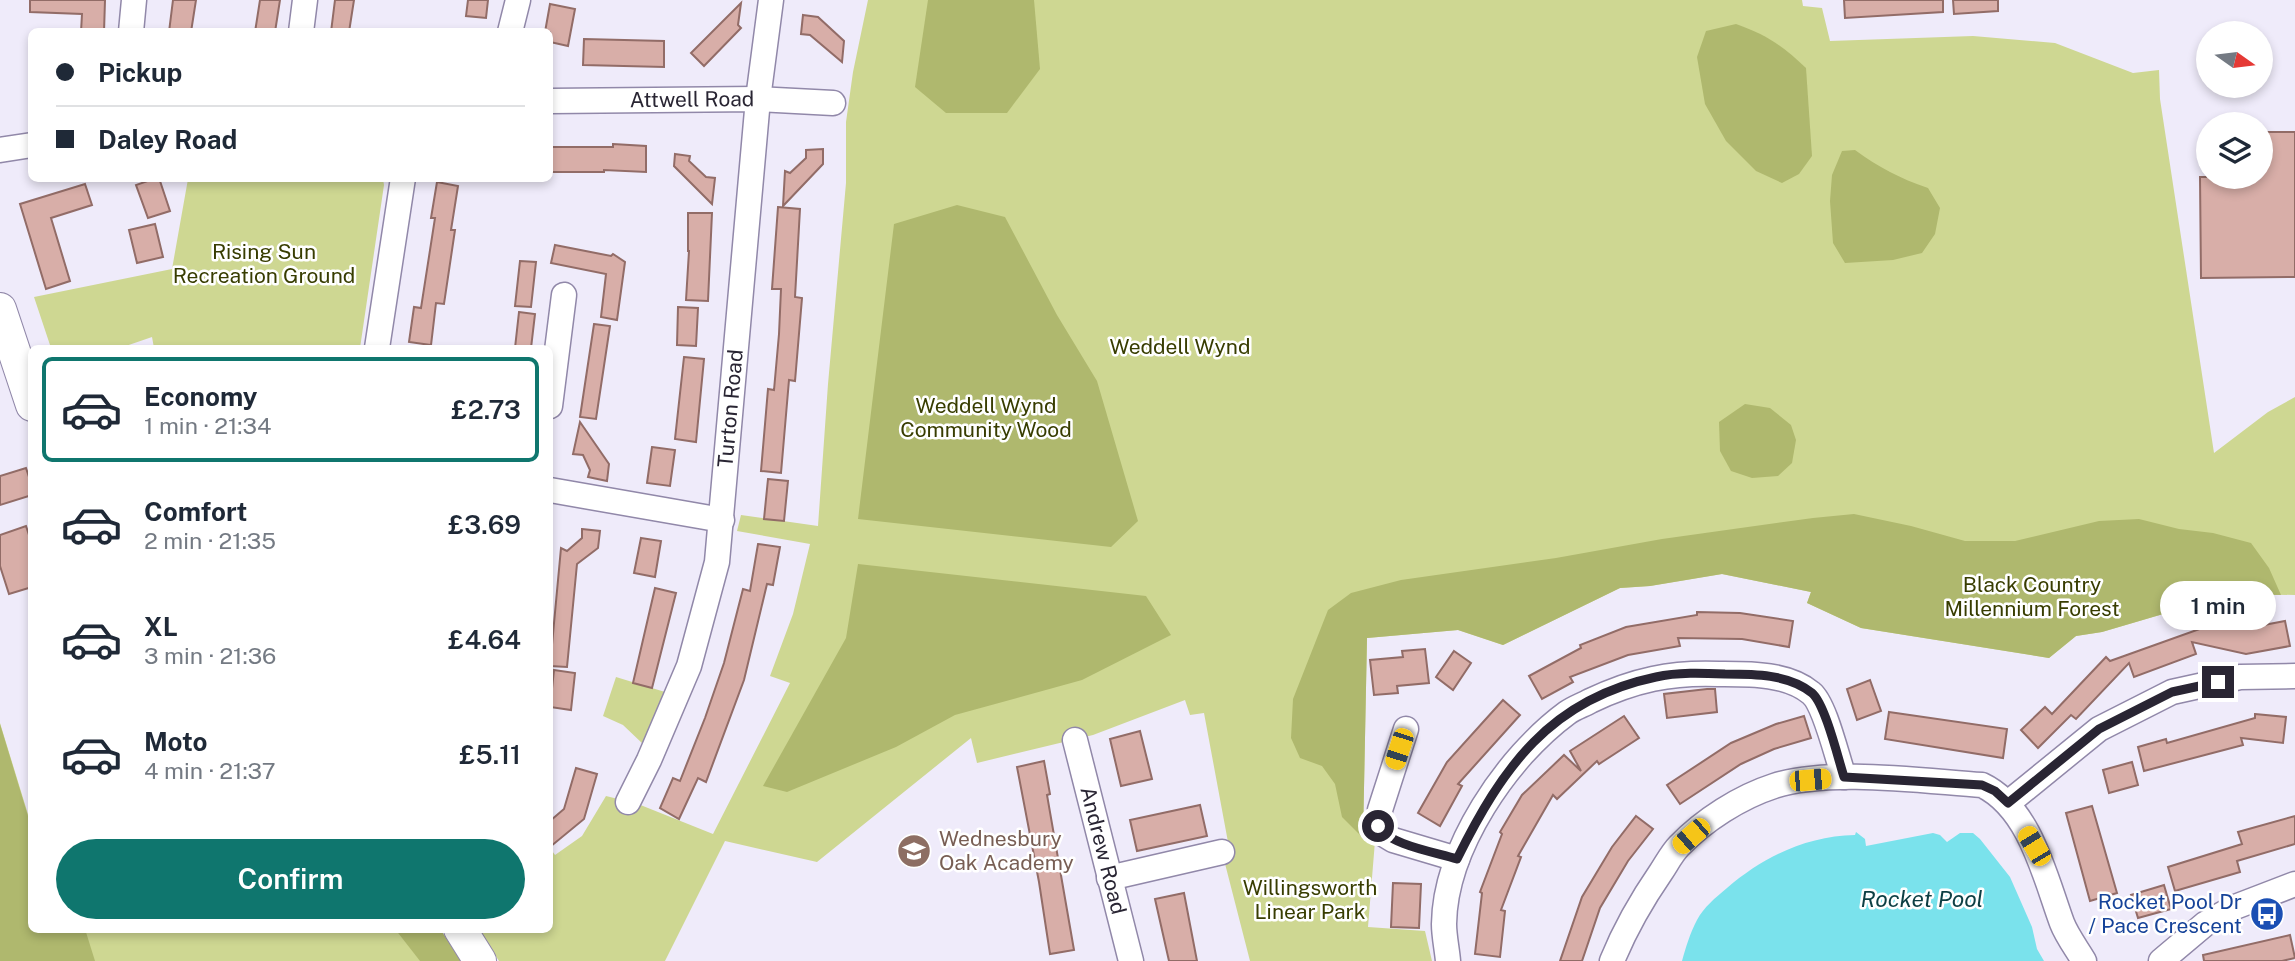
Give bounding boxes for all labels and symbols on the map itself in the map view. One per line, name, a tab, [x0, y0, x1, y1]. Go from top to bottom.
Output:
north arrow	[2196, 21, 2273, 98]
street label: Attwell Road	[630, 86, 754, 112]
park label: Rising Sun Recreation Ground	[173, 239, 355, 288]
park label: Weddell Wynd	[1110, 334, 1250, 359]
street label: Turton Road	[712, 348, 748, 468]
park label: Weddell Wynd Community Wood	[900, 393, 1072, 442]
park label: Black Country Millennium Forest	[1944, 572, 2120, 621]
callout: 1 min	[2160, 580, 2276, 630]
route end	[2202, 666, 2234, 698]
car	[1383, 726, 1416, 772]
car	[1789, 768, 1832, 792]
street label: Andrew Road	[1075, 784, 1132, 917]
route start	[1362, 810, 1394, 842]
car	[1669, 814, 1714, 858]
car	[2015, 823, 2054, 869]
place label: Wednesbury Oak Academy	[939, 826, 1074, 875]
school or university icon: Wednesbury Oak Academy	[895, 832, 933, 870]
park label: Willingsworth Linear Park	[1243, 875, 1377, 924]
water label: Rocket Pool	[1861, 885, 1983, 912]
place label: Rocket Pool Dr / Pace Crescent	[2089, 889, 2242, 938]
bus stop icon: Rocket Pool Dr / Pace Crescent	[2248, 895, 2286, 933]

